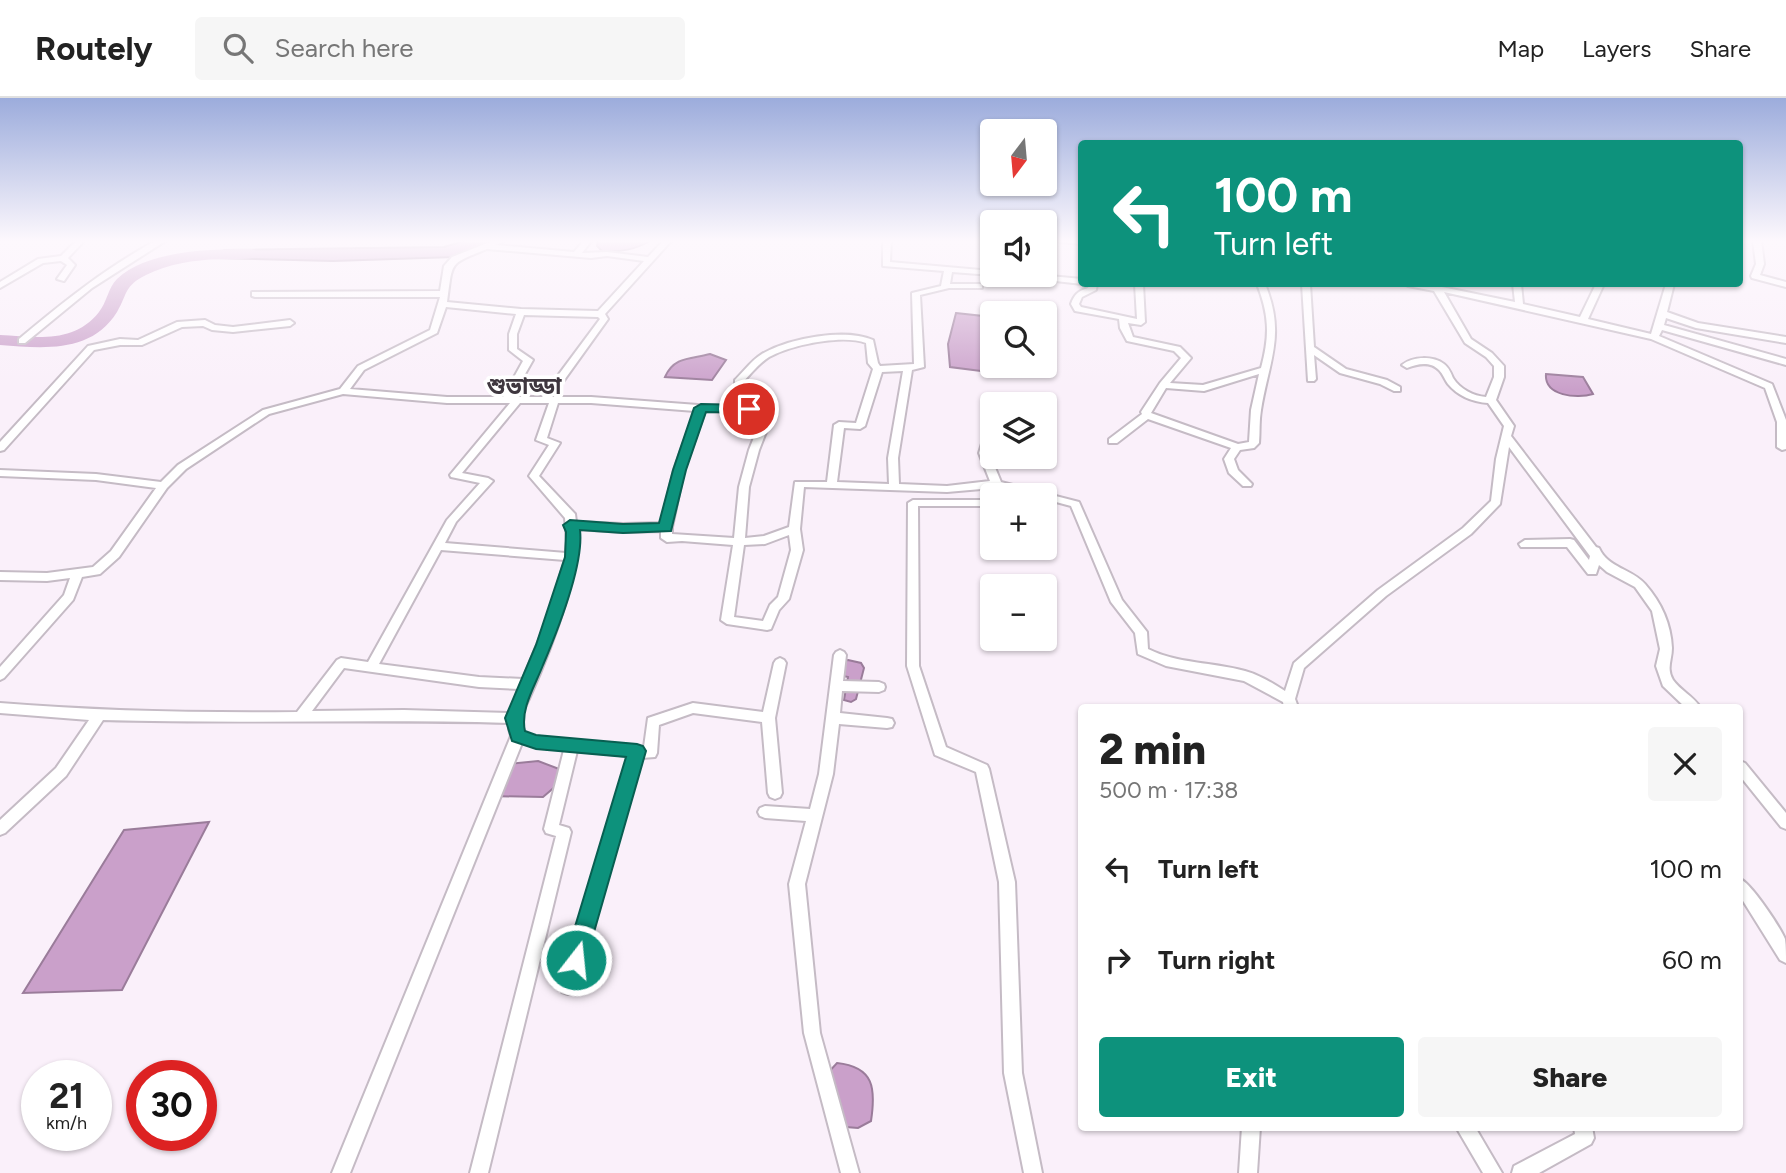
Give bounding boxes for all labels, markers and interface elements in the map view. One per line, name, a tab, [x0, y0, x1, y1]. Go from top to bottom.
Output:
search box	[195, 17, 685, 80]
text: Routely	[35, 29, 153, 68]
icon: search	[219, 29, 257, 67]
text: Search here	[275, 32, 414, 64]
text: Map	[1497, 34, 1544, 63]
text: Layers	[1582, 34, 1651, 63]
text: Share	[1689, 34, 1751, 63]
north arrow	[980, 119, 1057, 196]
map controls	[980, 119, 1057, 651]
text: 100 m	[1214, 165, 1353, 224]
icon: left	[1099, 168, 1190, 259]
button: sound	[980, 210, 1057, 287]
text: Turn left	[1214, 225, 1333, 263]
button: search	[980, 301, 1057, 378]
district label: শুভাড্ডা	[487, 372, 562, 400]
pin	[719, 379, 779, 439]
icon: arrive	[730, 390, 768, 428]
button: layers	[980, 392, 1057, 469]
button: +	[980, 483, 1057, 560]
button: −	[980, 574, 1057, 651]
text: 2 min	[1099, 724, 1206, 775]
button: close	[1648, 727, 1722, 801]
text: 500 m · 17:38	[1099, 776, 1238, 804]
icon: left	[1099, 850, 1137, 888]
text: Turn left	[1158, 853, 1259, 885]
text: 100 m	[1649, 853, 1722, 885]
position arrow	[539, 923, 613, 997]
icon: right	[1099, 941, 1137, 979]
text: Turn right	[1158, 944, 1275, 976]
text: 60 m	[1662, 944, 1722, 976]
button: Exit	[1099, 1037, 1404, 1117]
button: Share	[1418, 1037, 1722, 1117]
speed limit sign: 30	[126, 1060, 217, 1151]
text: 21	[49, 1075, 84, 1117]
text: km/h	[46, 1112, 87, 1134]

